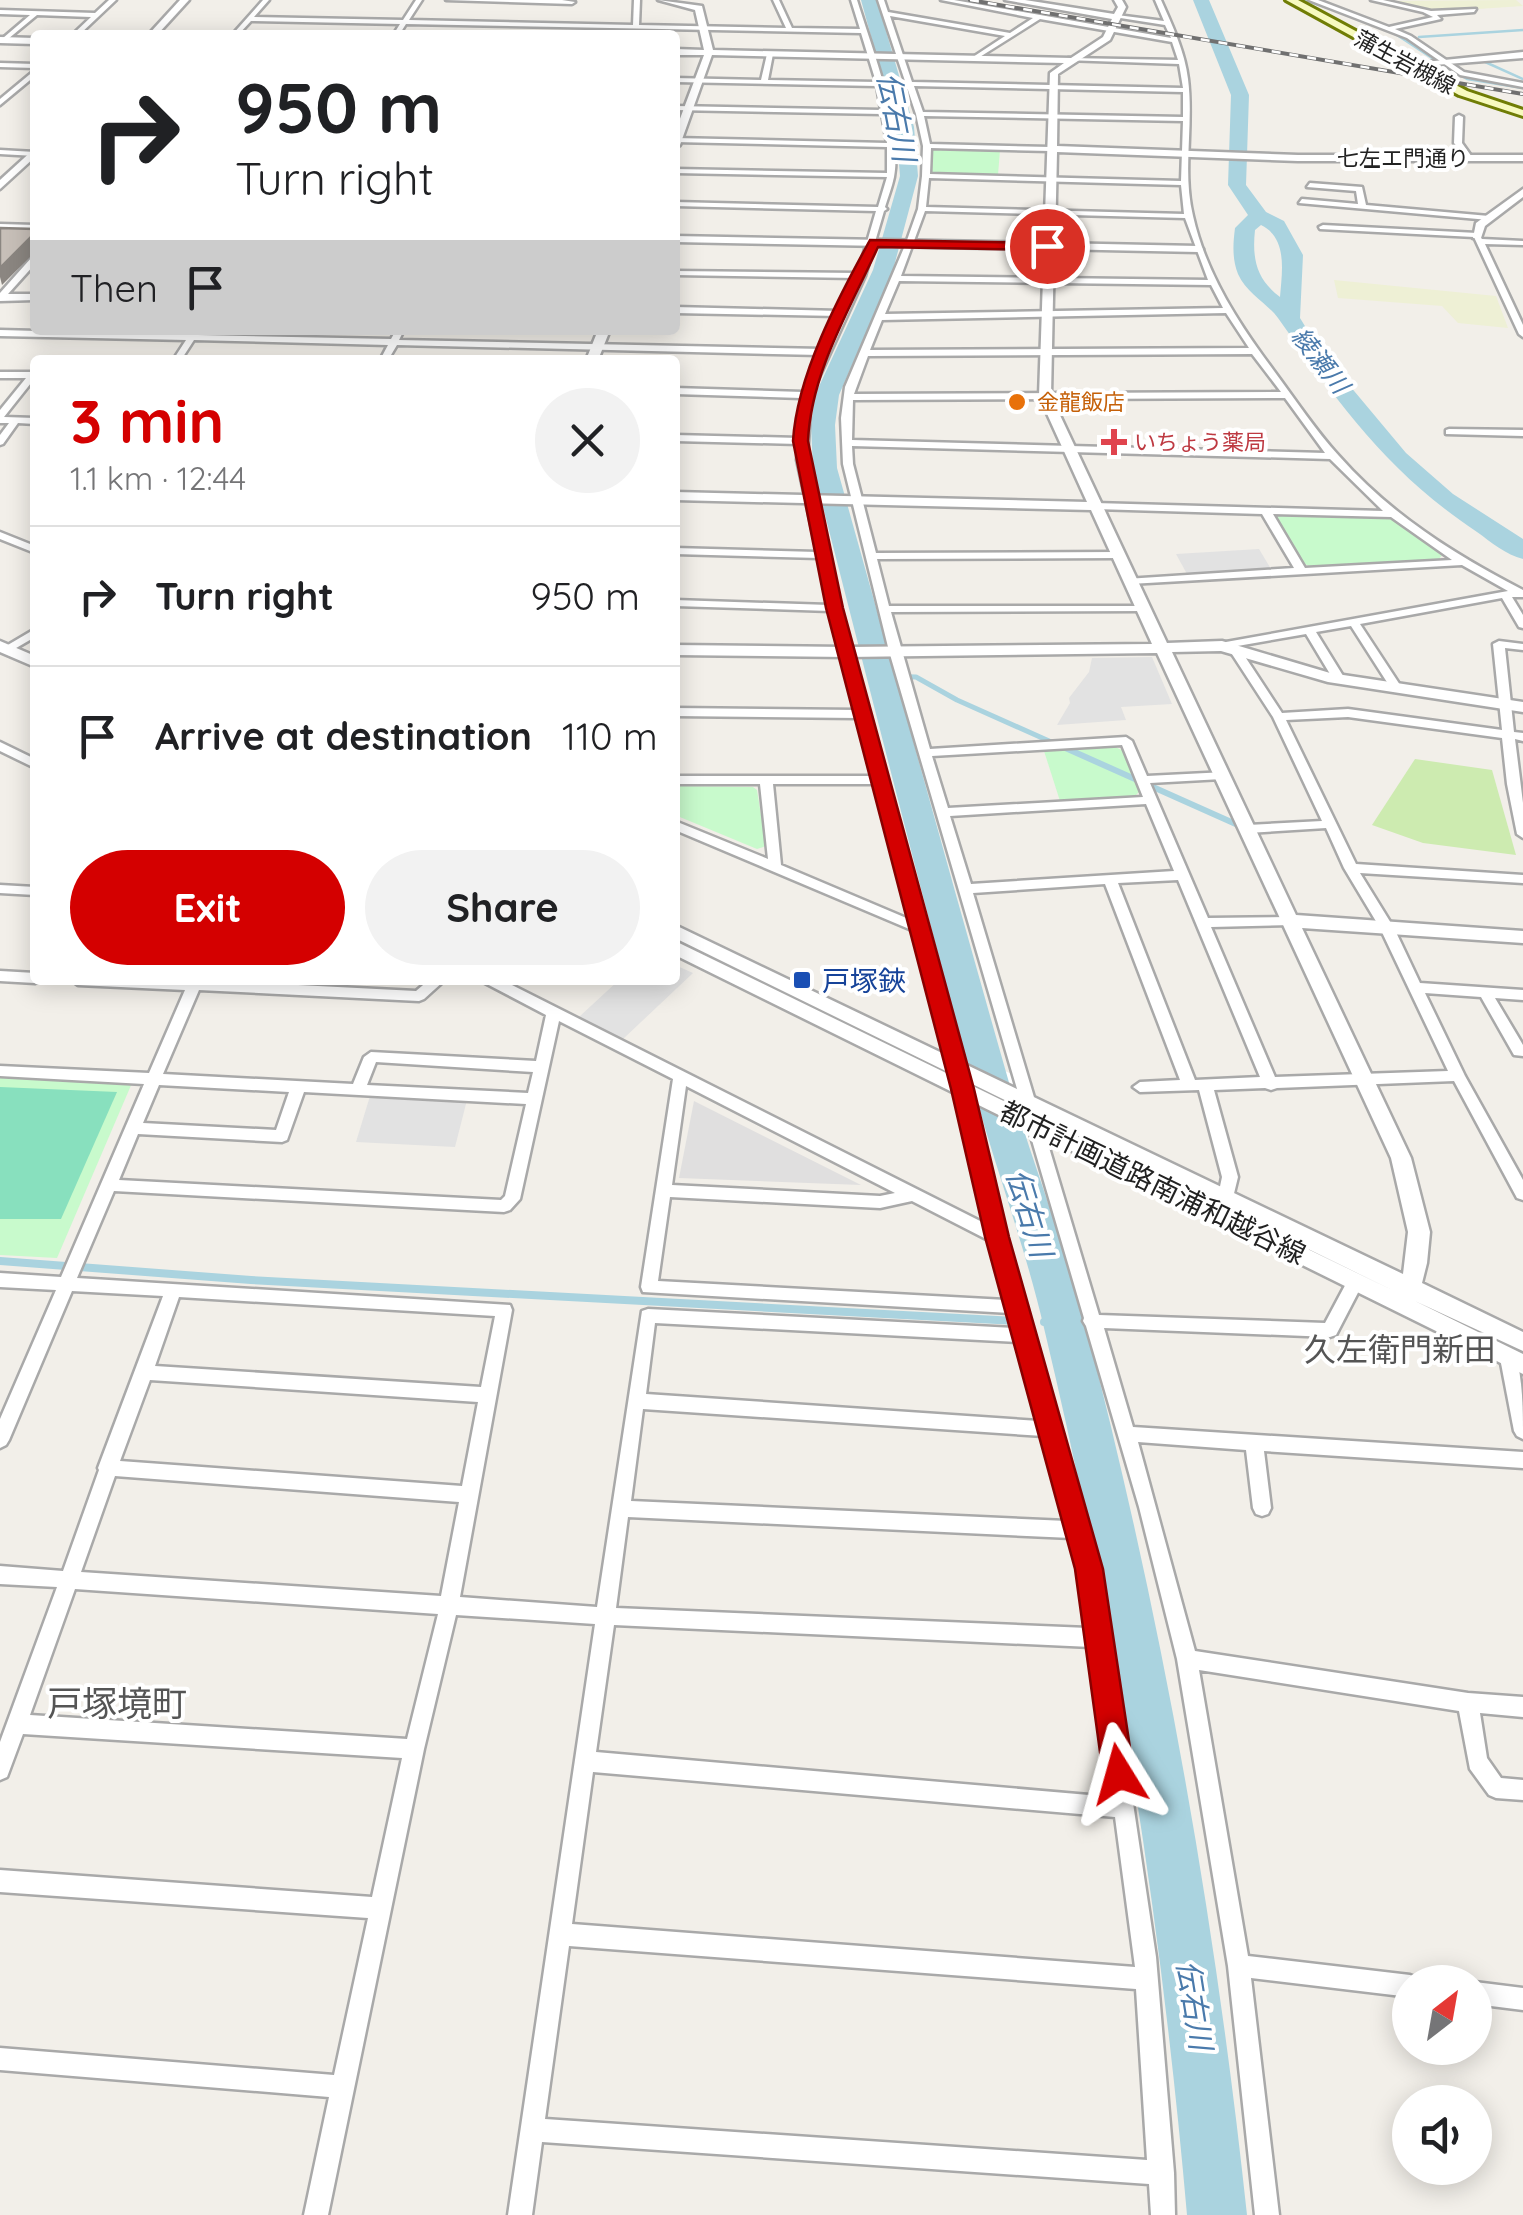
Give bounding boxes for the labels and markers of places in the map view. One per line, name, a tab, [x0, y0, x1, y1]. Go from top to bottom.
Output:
pin	[1005, 204, 1090, 289]
place label: 金龍飯店	[1037, 388, 1125, 416]
marker: 金龍飯店	[1006, 391, 1028, 413]
place label: いちょう薬局	[1134, 428, 1266, 456]
marker: いちょう薬局	[1103, 431, 1125, 453]
place label: 戸塚鋏	[822, 963, 906, 998]
marker: 戸塚鋏	[791, 969, 813, 991]

